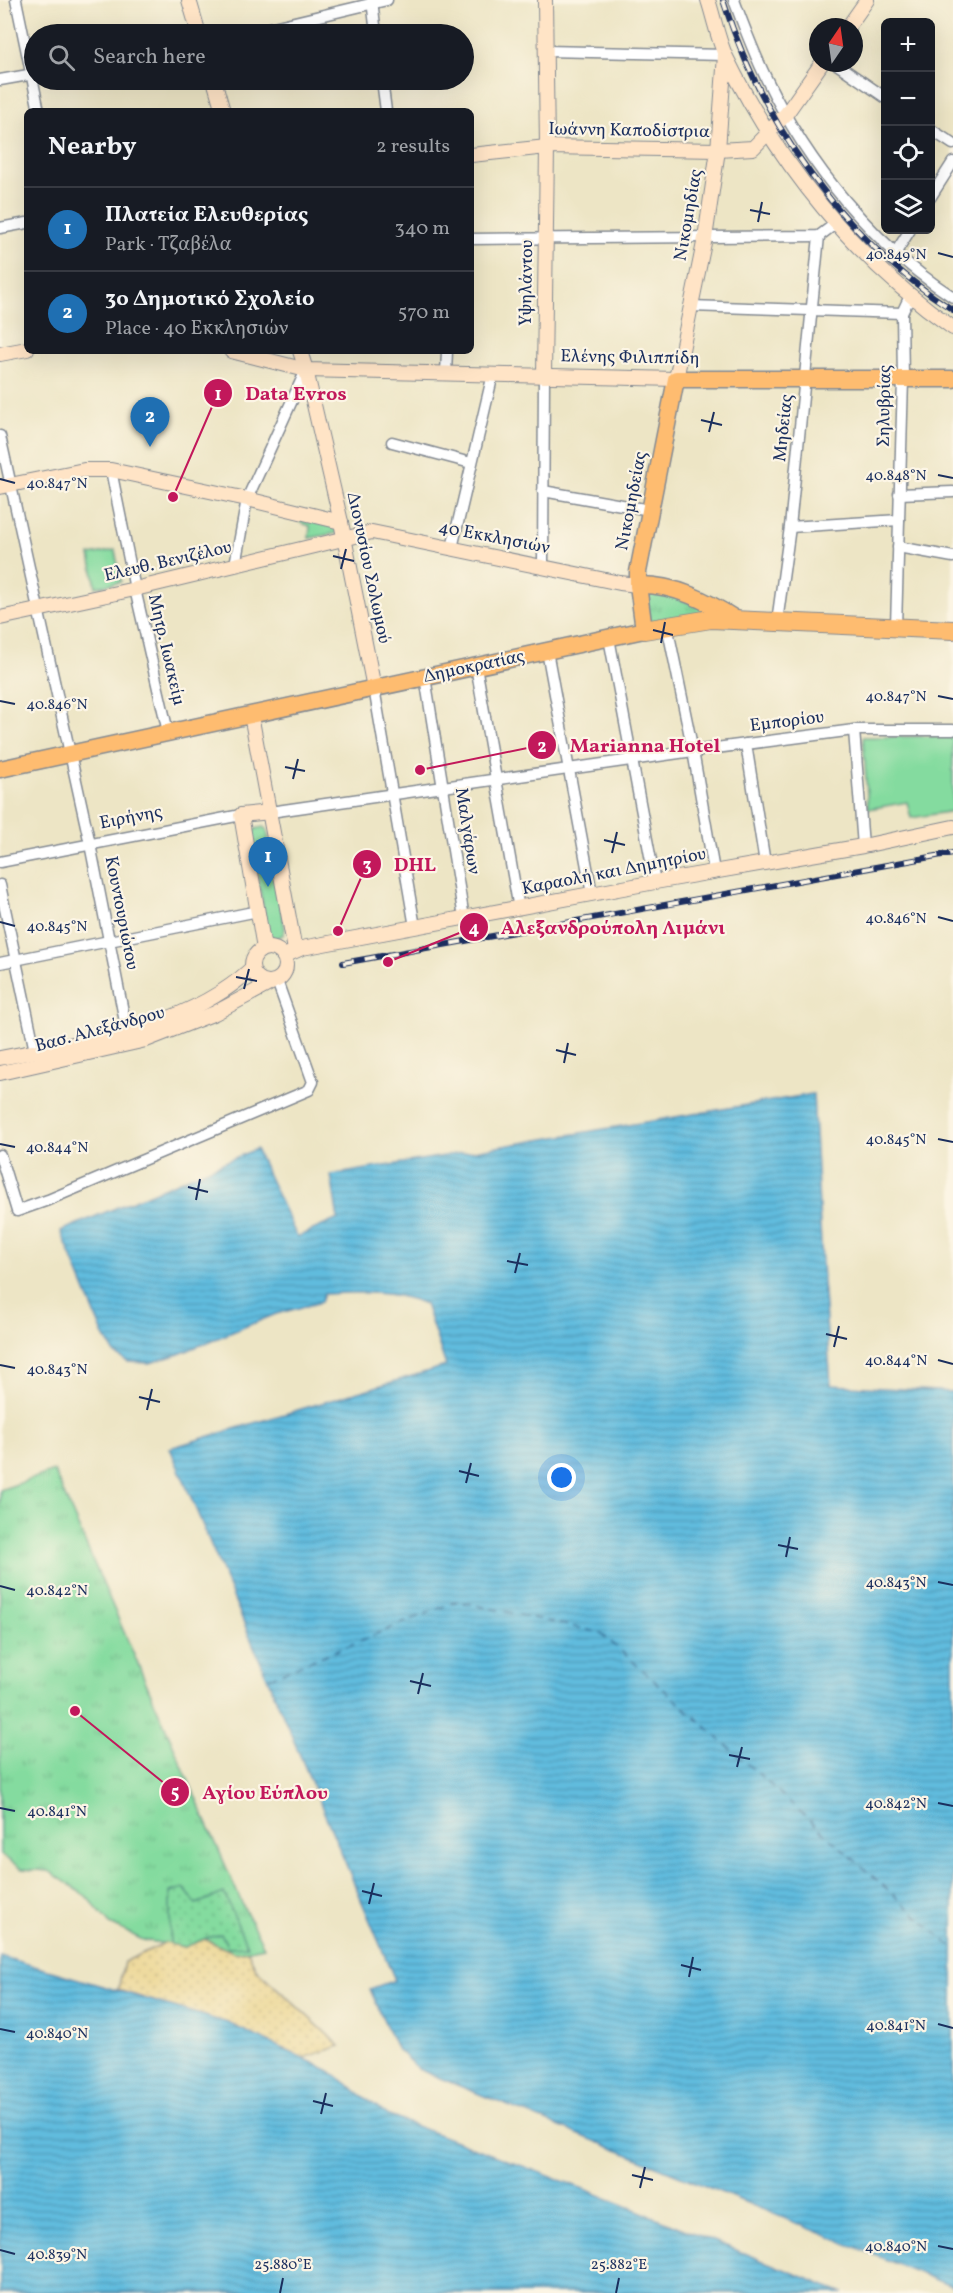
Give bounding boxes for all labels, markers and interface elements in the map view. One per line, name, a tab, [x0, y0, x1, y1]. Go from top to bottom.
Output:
north arrow	[809, 18, 863, 72]
map controls	[881, 18, 935, 234]
button: +	[881, 18, 935, 72]
search box	[24, 24, 474, 90]
icon: search	[45, 41, 78, 74]
text: Search here	[93, 42, 206, 73]
button: −	[881, 72, 935, 126]
street label: Ιωάννη Καποδίστρια	[548, 117, 710, 145]
button: locate	[881, 126, 935, 180]
text: Nearby	[48, 129, 137, 165]
text: 2 results	[376, 133, 450, 161]
street label: Νικομηδίας	[669, 167, 709, 263]
button: layers	[881, 180, 935, 234]
text: Πλατεία Ελευθερίας	[105, 200, 308, 231]
text: 1	[63, 215, 72, 243]
text: 340 m	[394, 215, 450, 243]
text: Park · Τζαβέλα	[105, 231, 232, 259]
street label: Υψηλάντου	[514, 240, 540, 326]
text: 40.849°N	[865, 245, 927, 266]
text: 3ο Δημοτικό Σχολείο	[105, 284, 315, 315]
text: 2	[62, 299, 73, 327]
text: 570 m	[398, 299, 450, 327]
text: Place · 40 Εκκλησιών	[105, 315, 288, 343]
street label: Ελένης Φιλιππίδη	[560, 344, 700, 372]
street label: Σηλυβρίας	[872, 365, 898, 447]
callout: Data Evros	[203, 374, 359, 412]
text: Data Evros	[245, 381, 347, 409]
text: 1	[214, 383, 222, 408]
street label: Μηδείας	[768, 393, 800, 463]
pin: 2	[130, 398, 170, 447]
street label: Νικομηδείας	[610, 449, 654, 553]
text: 40.848°N	[865, 466, 927, 487]
text: 40.847°N	[26, 474, 88, 495]
street label: Διονυσίου Σολωμού	[340, 490, 396, 646]
street label: 40 Εκκλησιών	[436, 515, 552, 561]
street label: Ελευθ. Βενιζέλου	[102, 535, 234, 589]
street label: Μητρ. Ιωακείμ	[141, 592, 191, 708]
street label: Δημοκρατίας	[421, 644, 527, 690]
text: 40.847°N	[865, 687, 927, 708]
text: 40.846°N	[26, 695, 88, 716]
street label: Εμπορίου	[748, 705, 826, 739]
callout: Marianna Hotel	[527, 726, 732, 764]
text: Marianna Hotel	[570, 733, 720, 761]
text: 2	[537, 735, 547, 760]
street label: Μαλγάρων	[448, 786, 486, 876]
street label: Ειρήνης	[97, 800, 165, 836]
pin: 1	[248, 838, 288, 887]
street label: Καραολή και Δημητρίου	[520, 842, 708, 902]
callout: DHL	[352, 845, 448, 883]
text: DHL	[394, 852, 436, 880]
street label: Κουντουριώτου	[98, 854, 144, 972]
text: 3	[362, 854, 372, 879]
callout: Αλεξανδρούπολη Λιμάνι	[459, 908, 737, 946]
text: 40.846°N	[865, 909, 927, 930]
text: Αλεξανδρούπολη Λιμάνι	[501, 915, 725, 943]
text: 40.845°N	[27, 917, 87, 938]
text: 4	[469, 917, 480, 942]
street label: Βασ. Αλεξάνδρου	[32, 1001, 168, 1059]
text: 40.845°N	[866, 1130, 926, 1151]
text: 40.844°N	[26, 1138, 88, 1159]
text: 40.844°N	[865, 1351, 927, 1372]
text: 40.843°N	[26, 1360, 88, 1381]
your location	[547, 1463, 576, 1492]
text: 40.843°N	[865, 1573, 927, 1594]
text: 40.842°N	[26, 1581, 88, 1602]
callout: Αγίου Εύπλου	[160, 1773, 340, 1811]
text: Αγίου Εύπλου	[202, 1780, 328, 1808]
text: 5	[171, 1781, 179, 1806]
text: 40.842°N	[865, 1794, 927, 1815]
text: 40.841°N	[27, 1802, 87, 1823]
text: 40.841°N	[866, 2016, 926, 2037]
text: 40.840°N	[26, 2024, 88, 2045]
text: 40.840°N	[865, 2237, 927, 2258]
text: 40.839°N	[27, 2245, 87, 2266]
text: 25.880°E	[254, 2255, 312, 2276]
text: 25.882°E	[591, 2255, 647, 2276]

